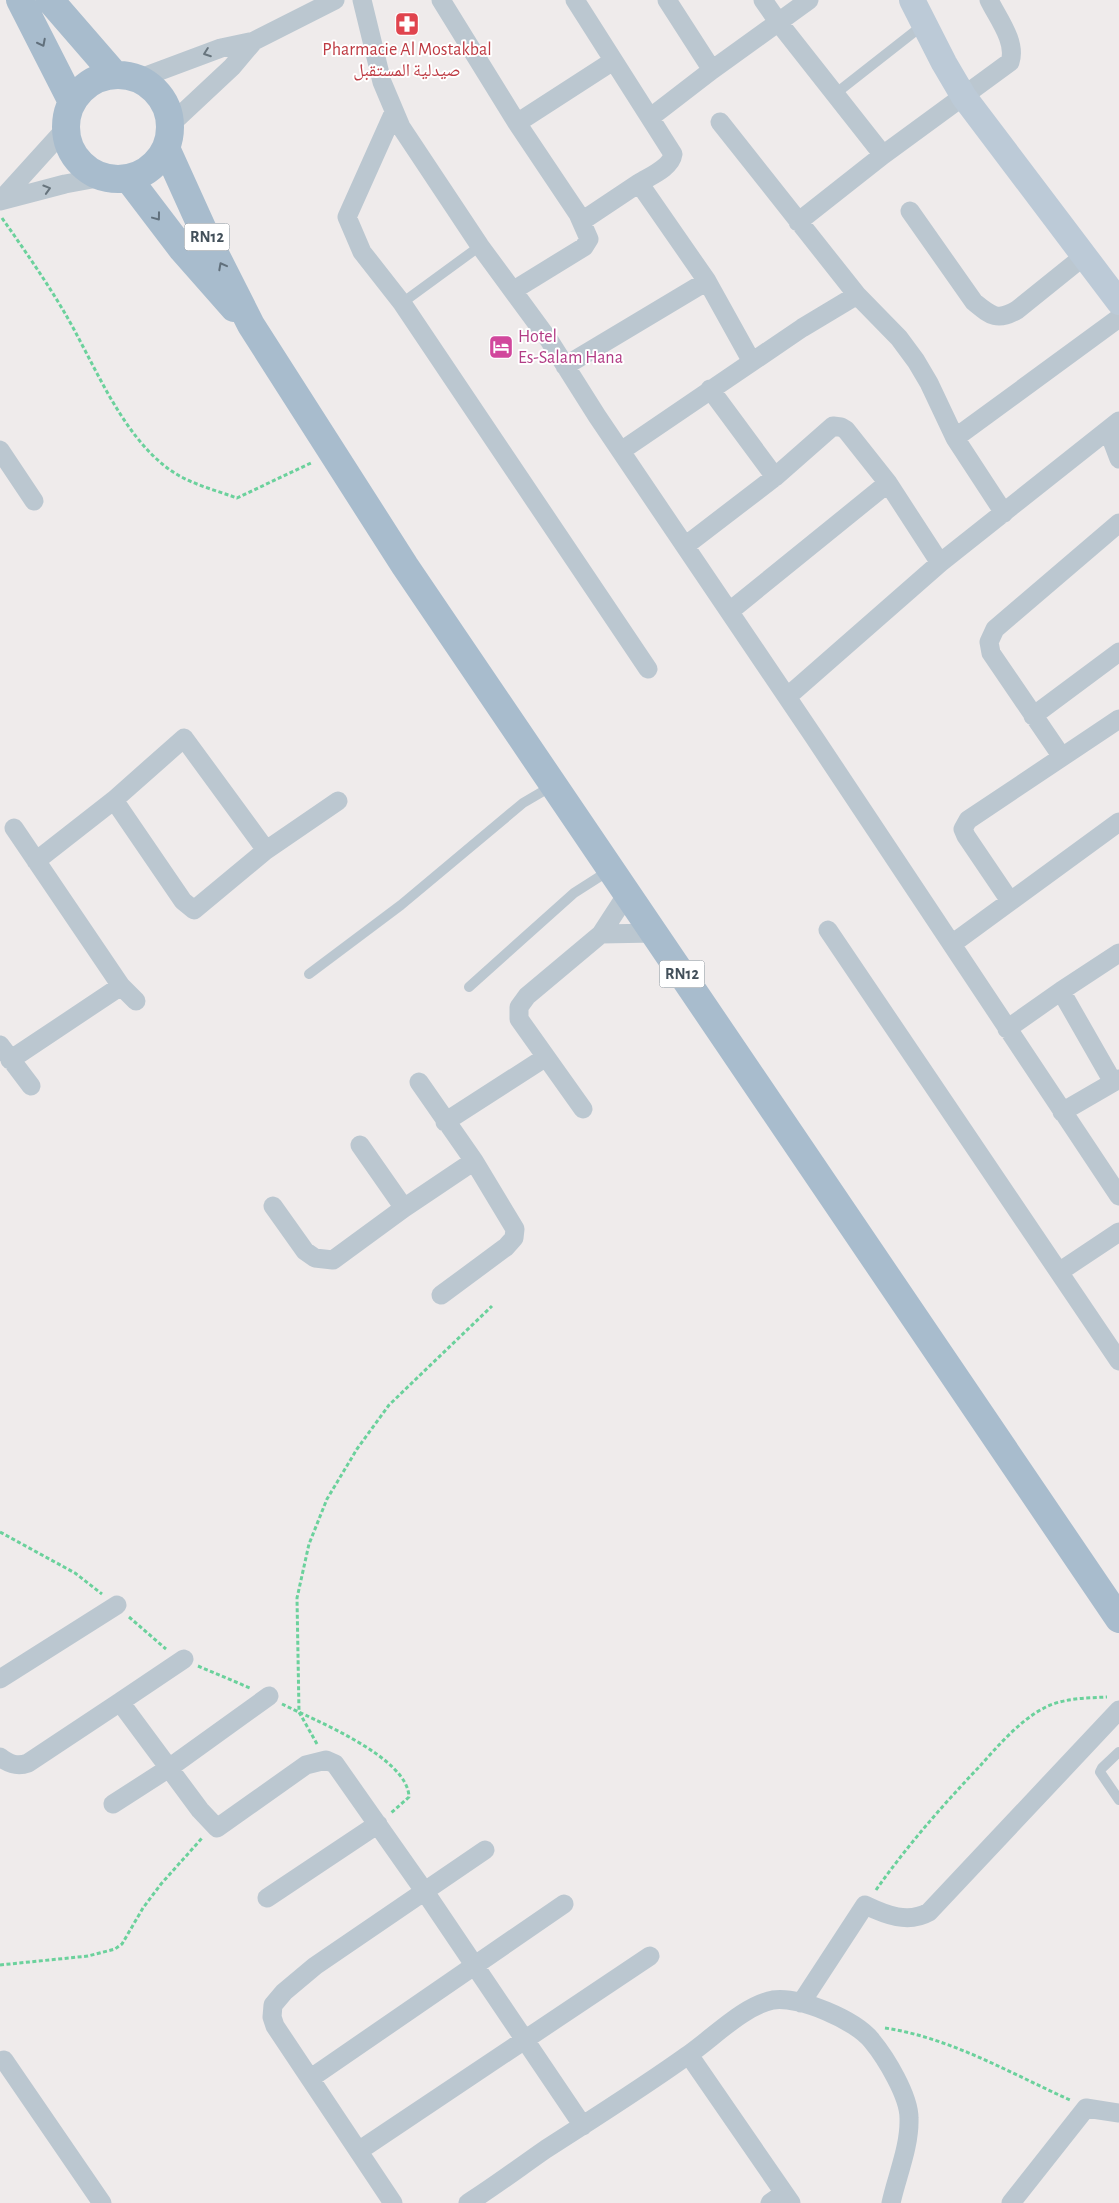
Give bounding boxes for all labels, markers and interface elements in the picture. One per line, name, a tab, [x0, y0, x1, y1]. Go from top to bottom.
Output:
pharmacy icon: Pharmacie Al Mostakbal صيدلية المستقبل	[394, 11, 420, 37]
one-way arrow	[36, 38, 46, 47]
place label: Pharmacie Al Mostakbal صيدلية المستقبل	[322, 41, 492, 81]
one-way arrow	[204, 47, 212, 57]
one-way arrow	[43, 185, 51, 195]
one-way arrow	[152, 211, 160, 220]
road number: RN12	[184, 223, 230, 250]
one-way arrow	[218, 262, 228, 271]
place label: Hotel Es-Salam Hana	[518, 328, 623, 367]
hotel icon: Hotel Es-Salam Hana	[488, 334, 514, 360]
road number: RN12	[660, 961, 704, 988]

